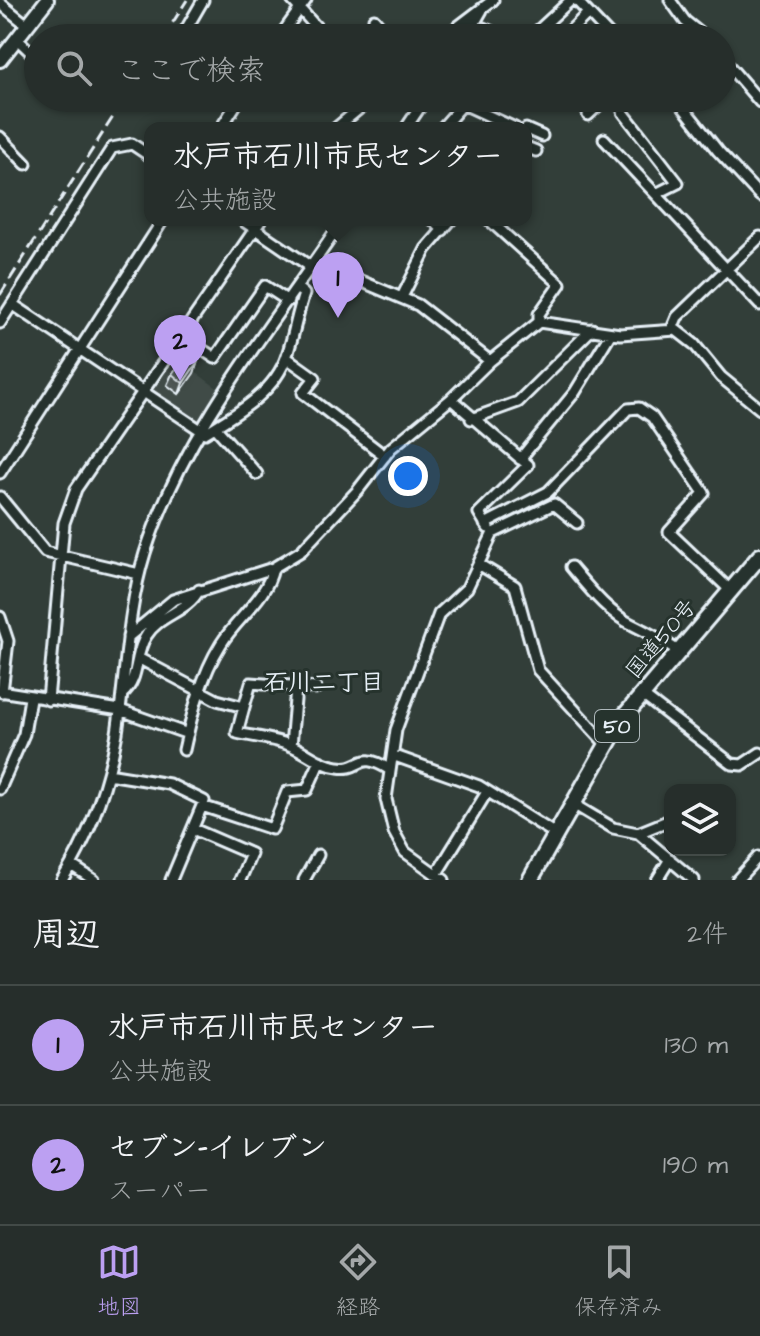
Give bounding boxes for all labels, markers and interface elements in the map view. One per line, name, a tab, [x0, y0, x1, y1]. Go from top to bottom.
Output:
search box	[24, 24, 736, 112]
icon: search	[52, 46, 96, 90]
text: ここで検索	[116, 50, 266, 92]
popup	[144, 122, 532, 226]
text: 水戸市石川市民センター	[173, 136, 503, 178]
text: 公共施設	[173, 182, 277, 218]
pin: 1	[312, 252, 364, 318]
pin: 2	[154, 315, 206, 381]
your location	[388, 456, 428, 496]
street label: 国道50号	[619, 592, 704, 685]
district label: 石川二丁目	[264, 666, 384, 700]
road number: 50	[595, 710, 639, 742]
map controls	[664, 784, 736, 856]
button: layers	[664, 784, 736, 856]
text: 周辺	[32, 911, 100, 959]
text: 2件	[687, 916, 728, 952]
text: 水戸市石川市民センター	[108, 1007, 438, 1049]
text: 1	[56, 1027, 60, 1063]
text: 130 m	[664, 1027, 728, 1063]
text: 公共施設	[108, 1053, 212, 1089]
text: セブン-イレブン	[108, 1127, 327, 1169]
text: 2	[51, 1147, 65, 1183]
text: 190 m	[663, 1147, 728, 1183]
text: スーパー	[108, 1173, 211, 1209]
tab: 地図	[97, 1240, 141, 1323]
tab: 経路	[336, 1240, 380, 1323]
tab: 保存済み	[575, 1240, 663, 1323]

